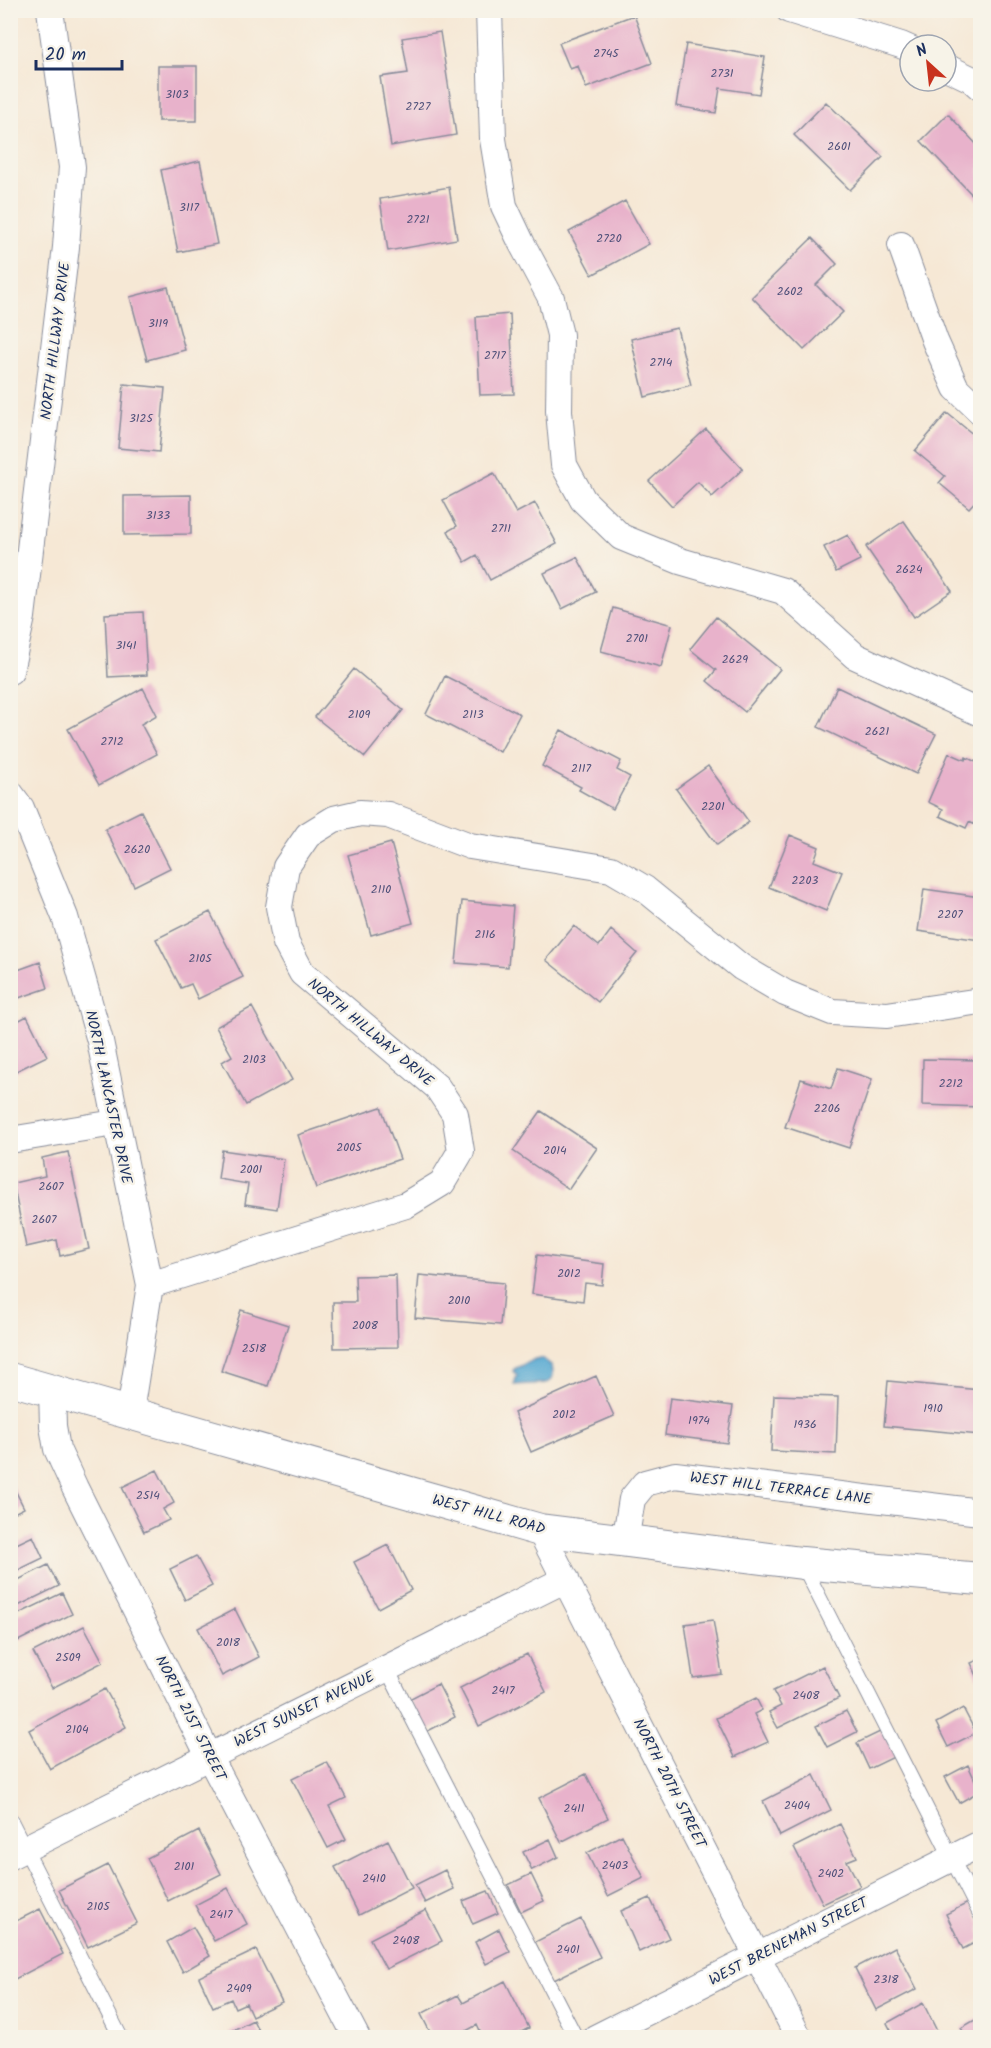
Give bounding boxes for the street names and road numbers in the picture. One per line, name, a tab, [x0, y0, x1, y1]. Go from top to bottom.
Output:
street label: NORTH HILLWAY DRIVE	[34, 260, 78, 421]
street label: NORTH HILLWAY DRIVE	[302, 973, 440, 1094]
street label: NORTH LANCASTER DRIVE	[78, 1008, 138, 1188]
street label: WEST HILL TERRACE LANE	[689, 1466, 874, 1512]
street label: WEST HILL ROAD	[429, 1488, 548, 1542]
street label: NORTH 21ST STREET	[148, 1652, 233, 1787]
street label: WEST SUNSET AVENUE	[230, 1665, 380, 1754]
street label: NORTH 20TH STREET	[626, 1714, 713, 1854]
street label: WEST BRENEMAN STREET	[705, 1890, 874, 1993]

